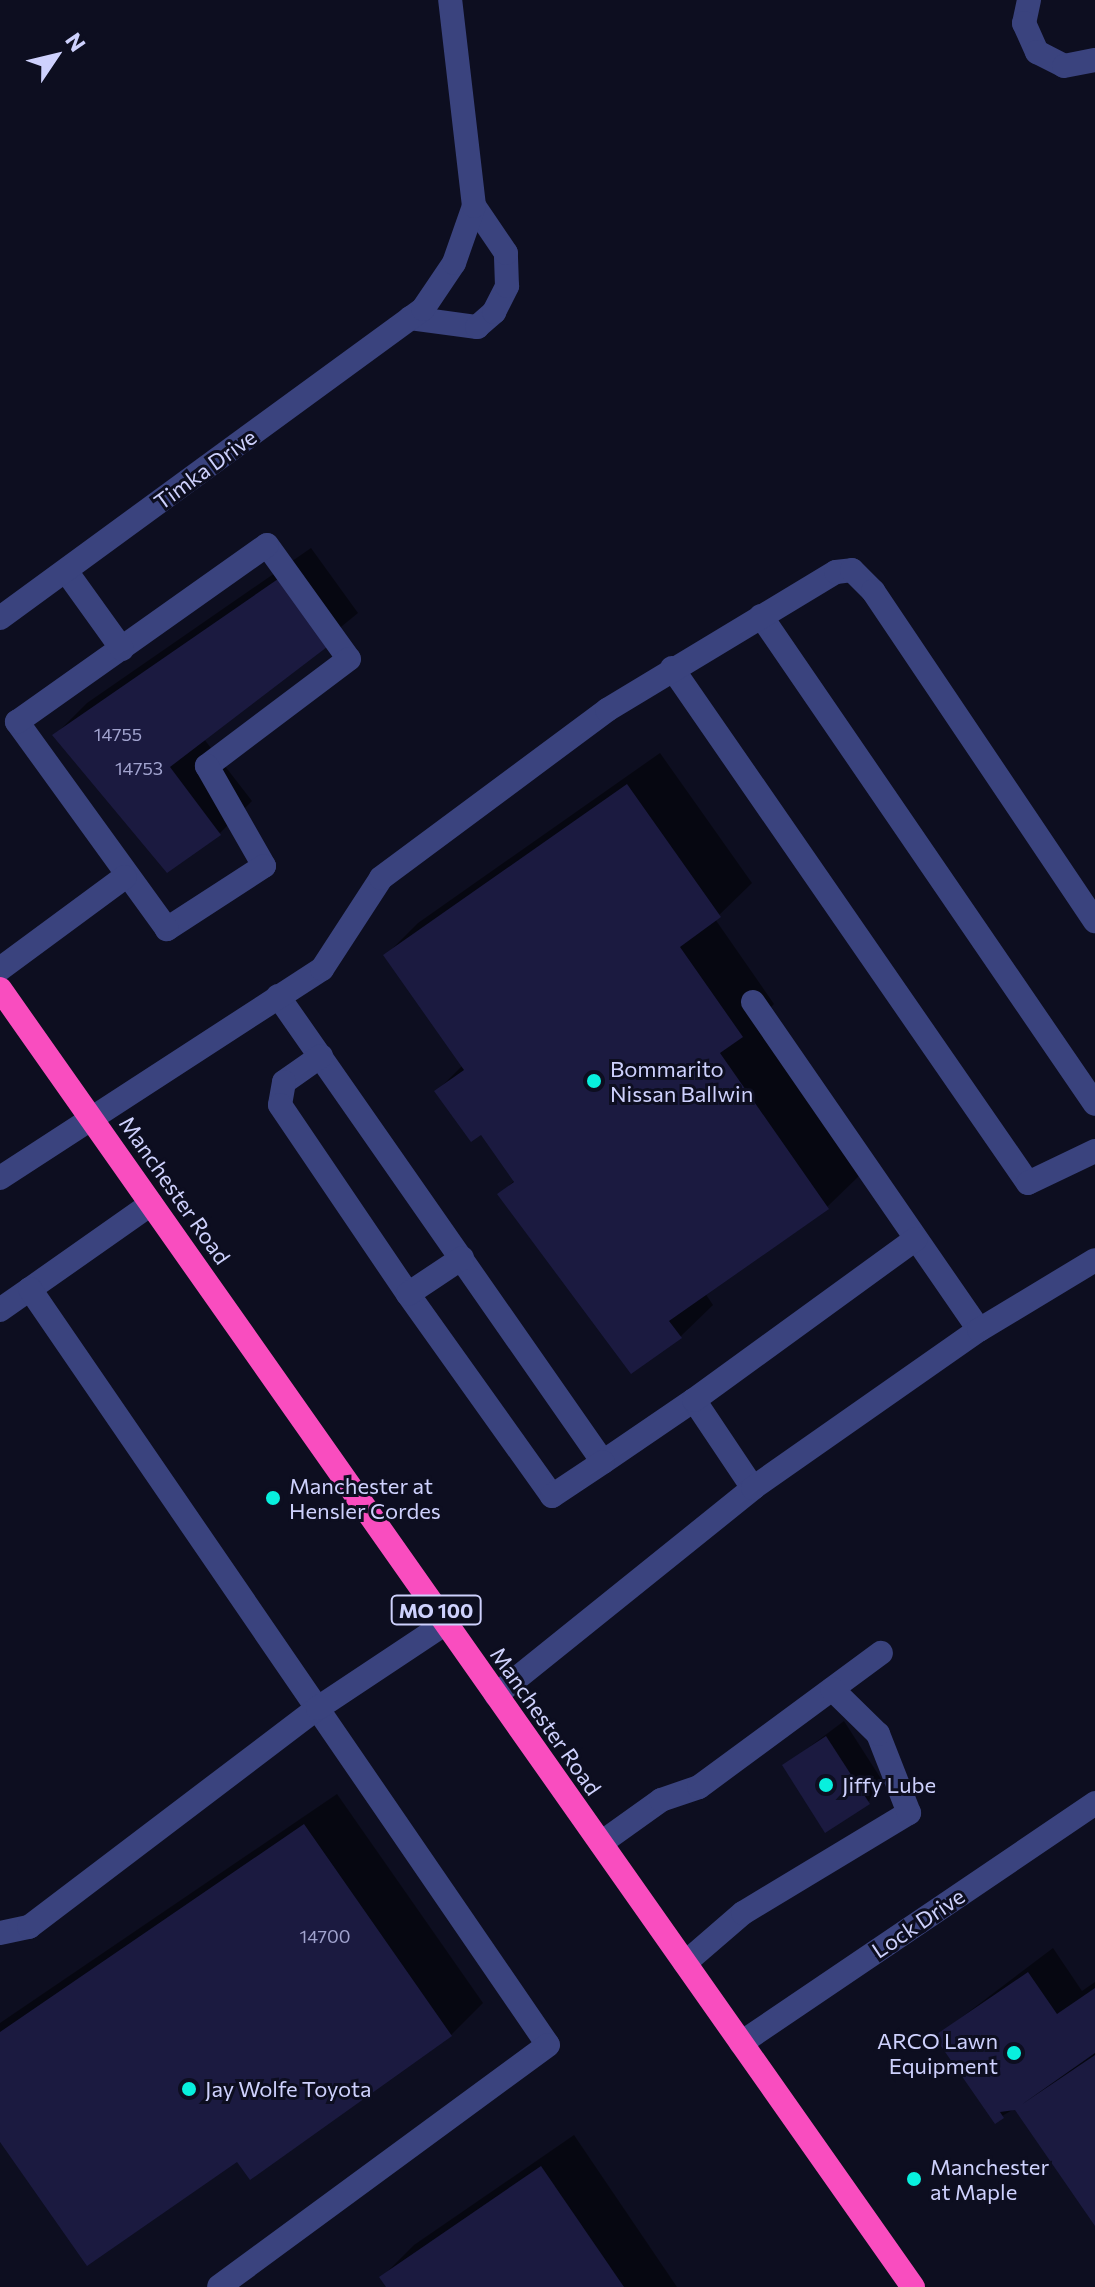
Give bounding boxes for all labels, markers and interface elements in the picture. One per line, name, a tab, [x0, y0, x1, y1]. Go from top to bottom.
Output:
north arrow	[16, 16, 96, 96]
text: N	[60, 27, 92, 56]
street label: Timka Drive	[149, 423, 261, 515]
house number: 14755	[94, 723, 142, 745]
house number: 14753	[115, 757, 163, 779]
place label: Bommarito Nissan Ballwin	[610, 1055, 753, 1106]
marker: Bommarito Nissan Ballwin	[585, 1072, 603, 1090]
street label: Manchester Road	[114, 1111, 236, 1269]
place label: Manchester at Hensler Cordes	[289, 1472, 441, 1524]
marker: Manchester at Hensler Cordes	[264, 1489, 282, 1507]
road number: MO 100	[390, 1594, 482, 1626]
street label: Manchester Road	[485, 1642, 607, 1800]
place label: Jiffy Lube	[842, 1772, 936, 1798]
marker: Jiffy Lube	[817, 1776, 835, 1794]
street label: Lock Drive	[867, 1882, 969, 1964]
house number: 14700	[299, 1925, 351, 1947]
place label: ARCO Lawn Equipment	[877, 2027, 998, 2078]
marker: ARCO Lawn Equipment	[1005, 2044, 1023, 2062]
place label: Jay Wolfe Toyota	[205, 2076, 372, 2102]
marker: Jay Wolfe Toyota	[180, 2080, 198, 2098]
place label: Manchester at Maple	[930, 2153, 1049, 2204]
marker: Manchester at Maple	[905, 2170, 923, 2188]

